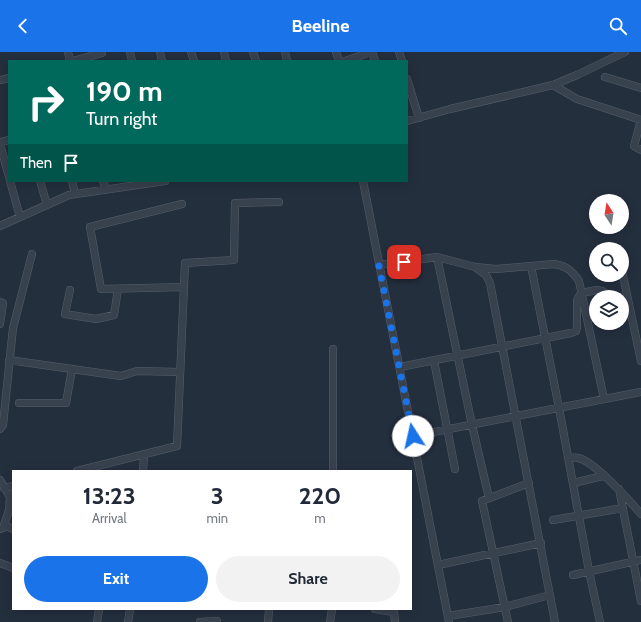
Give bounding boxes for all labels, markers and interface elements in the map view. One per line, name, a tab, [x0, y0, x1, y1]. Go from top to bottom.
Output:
icon: back	[12, 15, 34, 37]
text: Beeline	[291, 15, 350, 37]
icon: search	[607, 15, 629, 37]
text: 190 m	[86, 74, 162, 108]
icon: right	[20, 76, 72, 128]
text: Turn right	[86, 108, 157, 130]
icon: arrive	[60, 152, 82, 174]
text: Then	[20, 154, 52, 172]
north arrow	[589, 194, 629, 234]
map controls	[589, 194, 629, 330]
button: search	[589, 242, 629, 282]
pin	[387, 245, 421, 279]
icon: arrive	[393, 251, 415, 273]
button: layers	[589, 290, 629, 330]
position arrow	[392, 415, 434, 457]
text: 13:23	[83, 481, 136, 510]
text: 3	[211, 481, 224, 510]
text: 220	[299, 481, 341, 510]
text: Arrival	[92, 510, 127, 526]
text: min	[206, 510, 228, 526]
text: m	[314, 510, 326, 526]
button: Exit	[24, 556, 208, 602]
button: Share	[216, 556, 400, 602]

